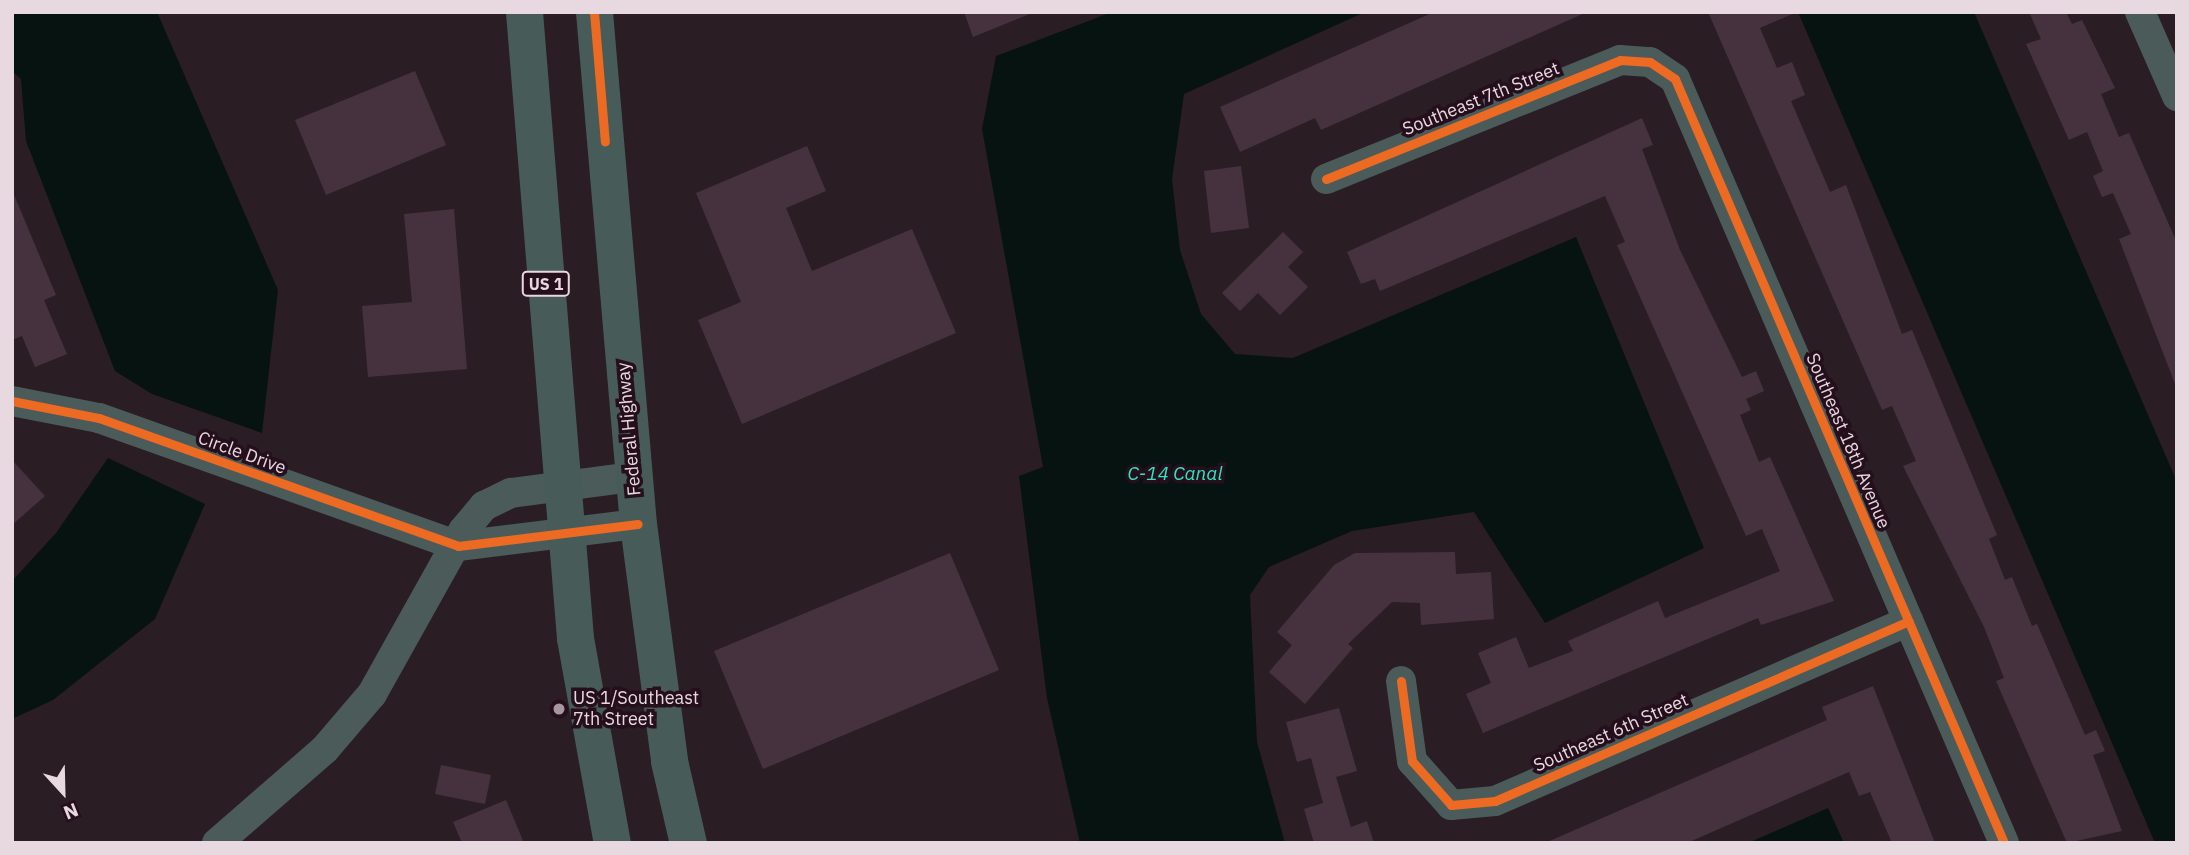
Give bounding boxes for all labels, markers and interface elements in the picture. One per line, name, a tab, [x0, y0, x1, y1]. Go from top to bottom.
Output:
street label: Southeast 7th Street	[1400, 58, 1562, 140]
road number: US 1	[522, 272, 570, 296]
street label: Southeast 18th Avenue	[1801, 350, 1895, 532]
street label: Federal Highway	[612, 361, 646, 497]
street label: Circle Drive	[195, 427, 289, 479]
water label: C-14 Canal	[1128, 463, 1222, 485]
place label: US 1/Southeast 7th Street	[573, 688, 699, 730]
street label: Southeast 6th Street	[1530, 689, 1692, 777]
marker: US 1/Southeast 7th Street	[551, 701, 567, 717]
north arrow	[28, 757, 98, 827]
text: N	[60, 798, 82, 825]

